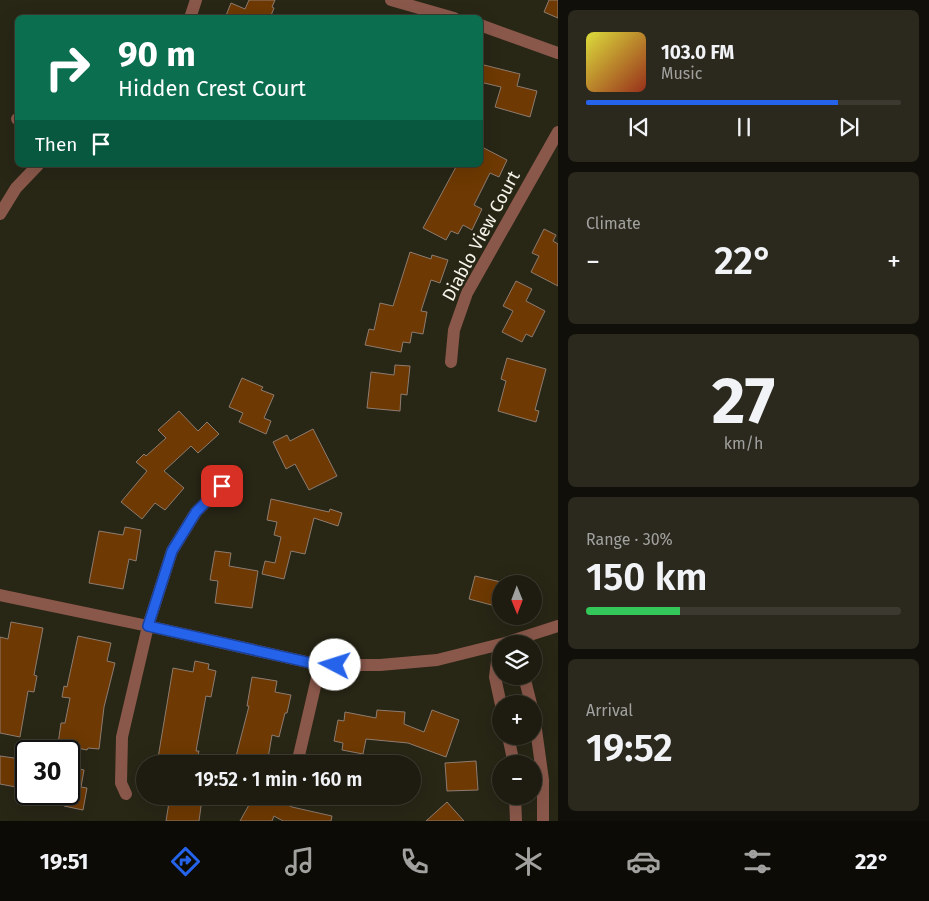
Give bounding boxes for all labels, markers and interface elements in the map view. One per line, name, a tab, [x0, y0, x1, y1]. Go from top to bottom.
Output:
text: 90 m	[118, 33, 196, 75]
icon: right	[35, 35, 100, 100]
text: 103.0 FM	[661, 41, 734, 64]
text: Music	[661, 64, 702, 83]
text: Hidden Crest Court	[118, 75, 306, 102]
icon: previous	[625, 113, 653, 141]
icon: pause	[730, 113, 758, 141]
icon: next	[835, 113, 863, 141]
icon: arrive	[87, 130, 115, 158]
text: Then	[35, 133, 77, 156]
street label: Diablo View Court	[437, 167, 525, 305]
text: Climate	[586, 214, 641, 233]
text: 22°	[714, 238, 773, 284]
text: −	[586, 245, 600, 278]
text: +	[887, 245, 901, 278]
text: 27	[712, 362, 775, 440]
text: km/h	[724, 434, 763, 453]
pin	[201, 465, 243, 507]
icon: arrive	[208, 472, 236, 500]
text: Range · 30%	[586, 530, 673, 549]
text: 150 km	[586, 554, 707, 600]
north arrow	[492, 575, 542, 625]
map controls	[492, 575, 542, 805]
button: layers	[492, 635, 542, 685]
position arrow	[308, 638, 360, 690]
button: +	[492, 695, 542, 745]
text: Arrival	[586, 701, 633, 720]
text: 19:52	[586, 725, 673, 771]
speed limit sign: 30	[15, 740, 80, 805]
button: −	[492, 755, 542, 805]
text: 19:52 · 1 min · 160 m	[195, 768, 362, 791]
icon: directions	[168, 844, 203, 879]
icon: music	[282, 844, 317, 879]
icon: phone	[397, 844, 432, 879]
icon: climate	[511, 844, 546, 879]
icon: car	[626, 844, 661, 879]
icon: filters	[740, 844, 775, 879]
text: 19:51	[40, 848, 88, 875]
text: 22°	[855, 848, 889, 875]

